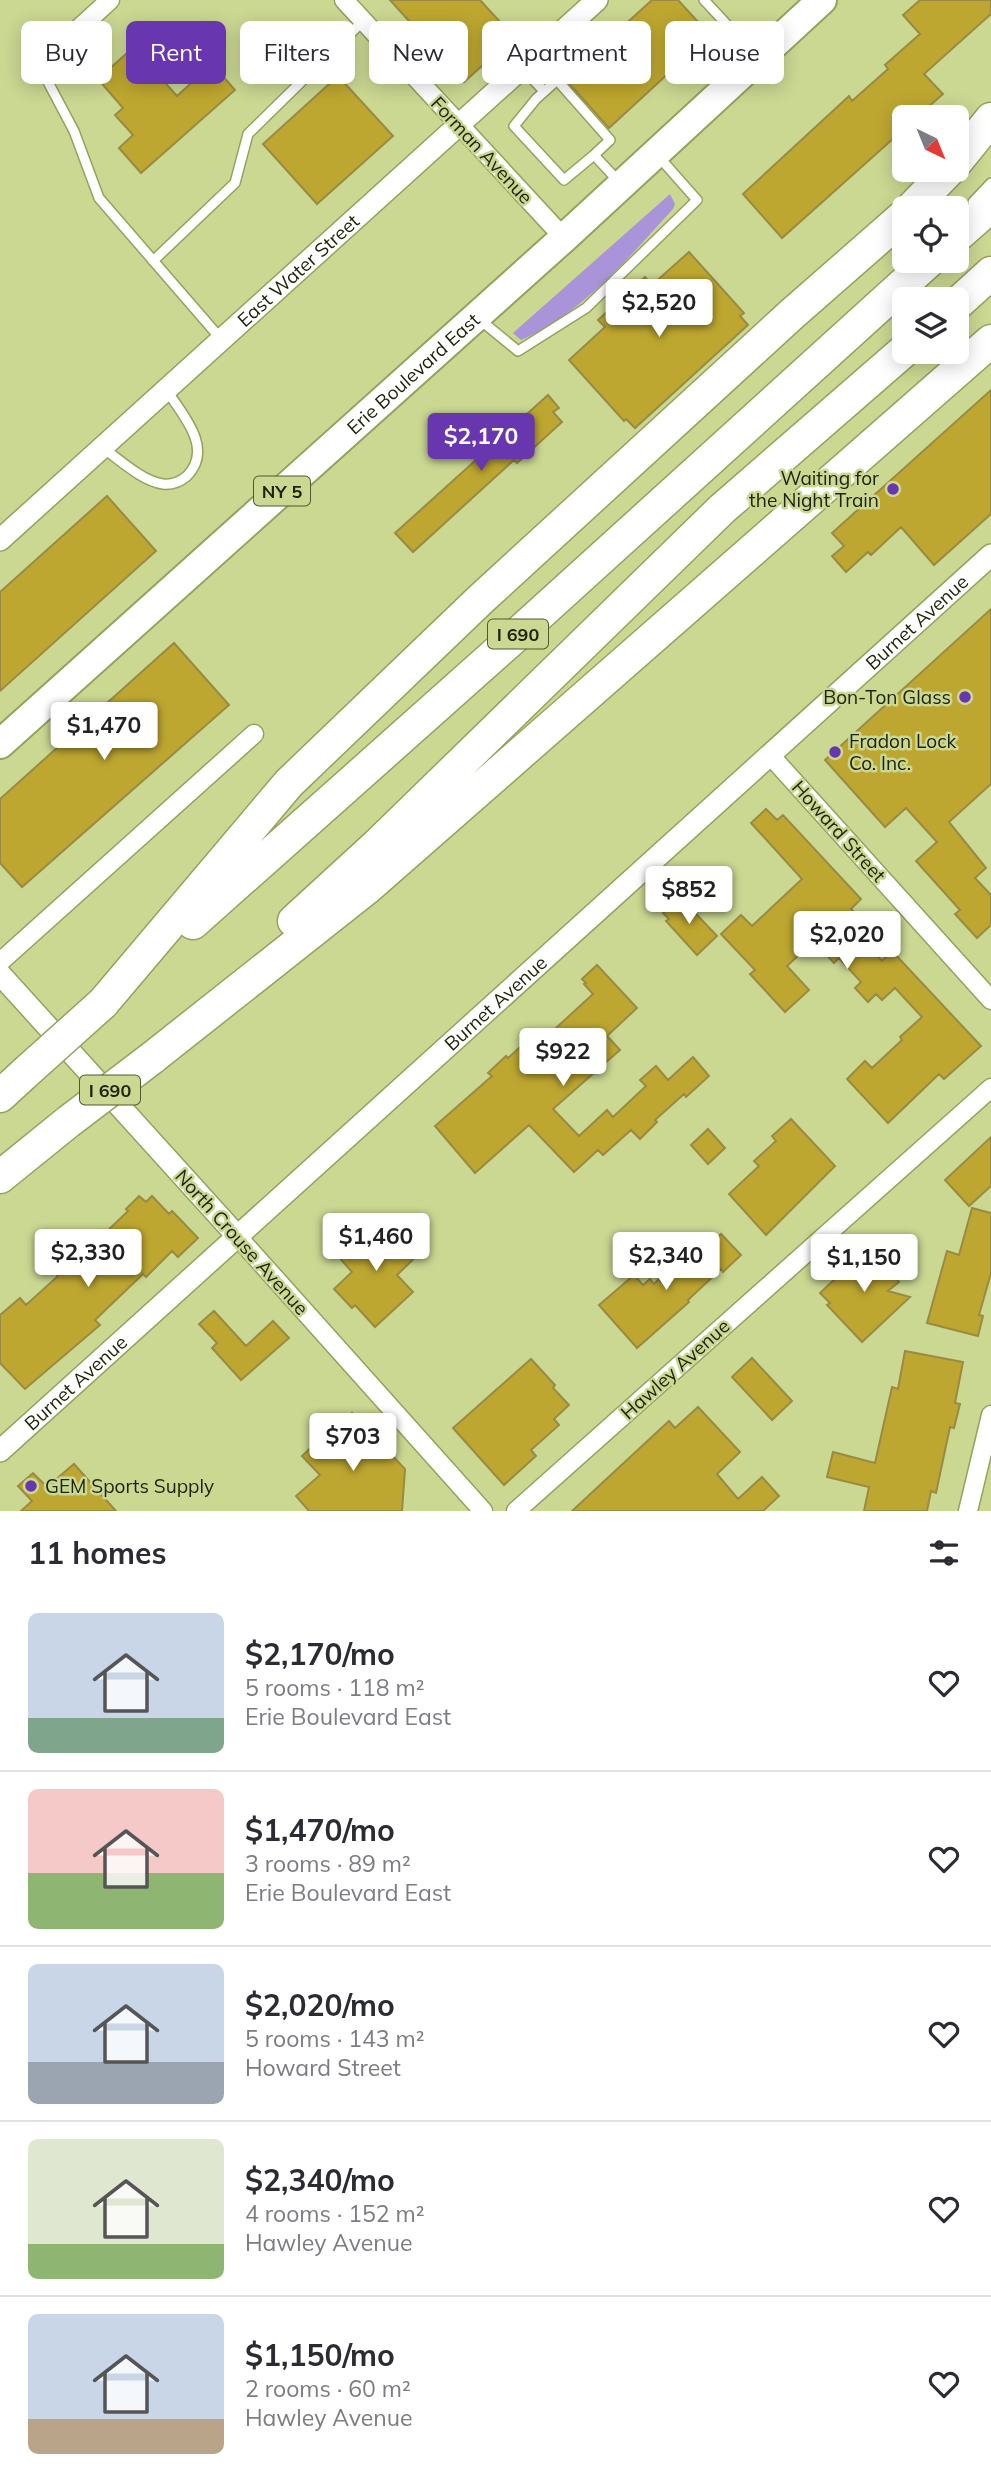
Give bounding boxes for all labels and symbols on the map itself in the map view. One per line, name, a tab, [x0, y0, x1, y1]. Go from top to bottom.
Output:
street label: Forman Avenue	[426, 91, 538, 209]
north arrow	[892, 105, 970, 182]
street label: East Water Street	[232, 209, 364, 332]
pin: $2,520	[602, 280, 716, 339]
street label: Erie Boulevard East	[342, 307, 485, 439]
pin: $2,170	[424, 414, 538, 473]
place label: Waiting for the Night Train	[749, 466, 879, 512]
road number: NY 5	[254, 476, 310, 505]
marker: Waiting for the Night Train	[885, 481, 901, 497]
street label: Burnet Avenue	[861, 570, 973, 675]
road number: I 690	[488, 620, 548, 648]
place label: Bon-Ton Glass	[823, 685, 951, 709]
marker: Bon-Ton Glass	[957, 689, 973, 705]
pin: $1,470	[47, 702, 161, 762]
place label: Fradon Lock Co. Inc.	[849, 729, 957, 775]
marker: Fradon Lock Co. Inc.	[827, 744, 843, 760]
street label: Howard Street	[787, 775, 891, 887]
pin: $852	[648, 866, 730, 926]
pin: $2,020	[790, 912, 904, 971]
street label: Burnet Avenue	[439, 950, 552, 1056]
pin: $922	[522, 1028, 604, 1088]
road number: I 690	[80, 1076, 140, 1105]
street label: North Crouse Avenue	[170, 1164, 314, 1320]
pin: $1,460	[319, 1214, 433, 1273]
pin: $2,330	[31, 1230, 145, 1289]
pin: $2,340	[609, 1232, 723, 1292]
pin: $1,150	[807, 1234, 921, 1294]
street label: Hawley Avenue	[616, 1314, 734, 1424]
street label: Burnet Avenue	[19, 1330, 132, 1435]
pin: $703	[312, 1414, 394, 1473]
place label: GEM Sports Supply	[45, 1474, 214, 1498]
marker: GEM Sports Supply	[23, 1478, 39, 1494]

